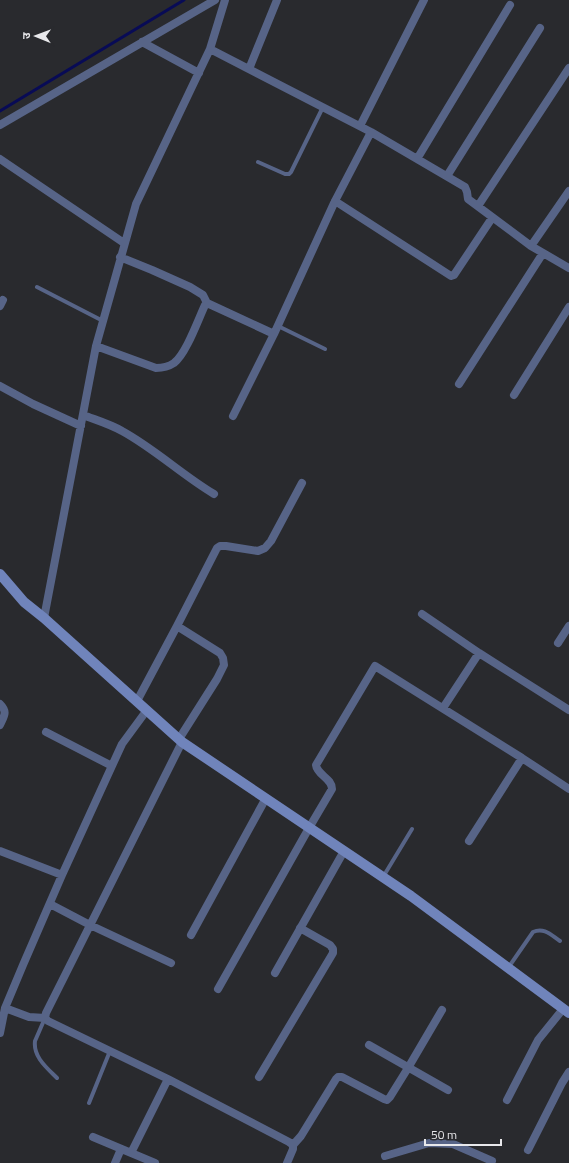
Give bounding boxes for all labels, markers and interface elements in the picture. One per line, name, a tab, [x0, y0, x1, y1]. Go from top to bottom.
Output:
north arrow	[16, 16, 56, 56]
text: उ	[18, 32, 34, 39]
scale bar	[425, 1121, 501, 1147]
text: 50 m	[431, 1125, 457, 1144]

